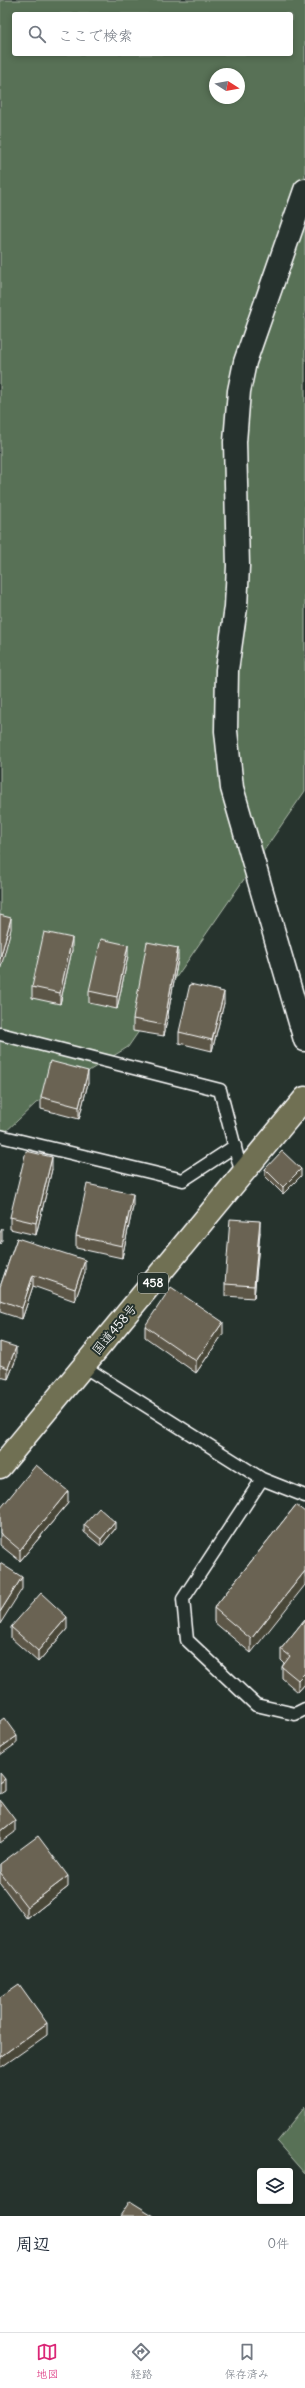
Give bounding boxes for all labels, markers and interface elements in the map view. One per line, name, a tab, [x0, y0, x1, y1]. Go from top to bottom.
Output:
search box	[12, 12, 293, 56]
icon: search	[26, 23, 48, 45]
text: ここで検索	[58, 26, 133, 45]
north arrow	[209, 68, 245, 104]
road number: 458	[138, 1273, 168, 1293]
street label: 国道458号	[88, 1300, 141, 1358]
map controls	[257, 2168, 293, 2204]
button: layers	[257, 2168, 293, 2204]
text: 周辺	[16, 2233, 50, 2255]
text: 0件	[267, 2235, 289, 2252]
tab: 地図	[36, 2341, 58, 2381]
tab: 経路	[130, 2341, 152, 2381]
tab: 保存済み	[225, 2341, 269, 2381]

